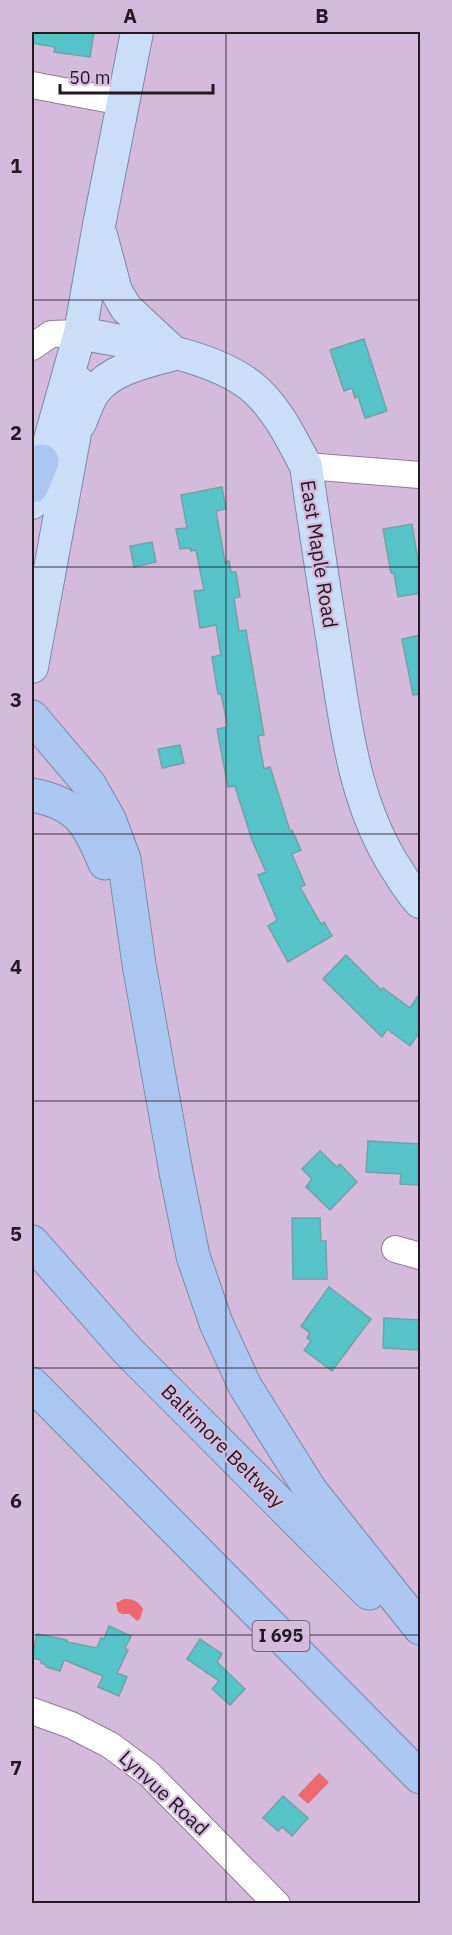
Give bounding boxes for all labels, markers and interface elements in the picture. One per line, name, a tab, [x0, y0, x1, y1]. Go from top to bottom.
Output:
text: A	[123, 2, 137, 29]
text: B	[315, 2, 329, 29]
scale bar	[60, 57, 213, 95]
text: 50 m	[69, 66, 111, 89]
text: 1	[10, 152, 22, 179]
text: 2	[10, 419, 22, 446]
street label: East Maple Road	[294, 478, 345, 630]
text: 3	[10, 686, 22, 713]
text: 4	[10, 953, 22, 980]
text: 5	[10, 1220, 22, 1247]
street label: Baltimore Beltway	[156, 1378, 291, 1513]
text: 6	[10, 1487, 22, 1514]
road number: I 695	[252, 1621, 310, 1651]
street label: Lynvue Road	[114, 1744, 215, 1841]
text: 7	[10, 1754, 22, 1781]

